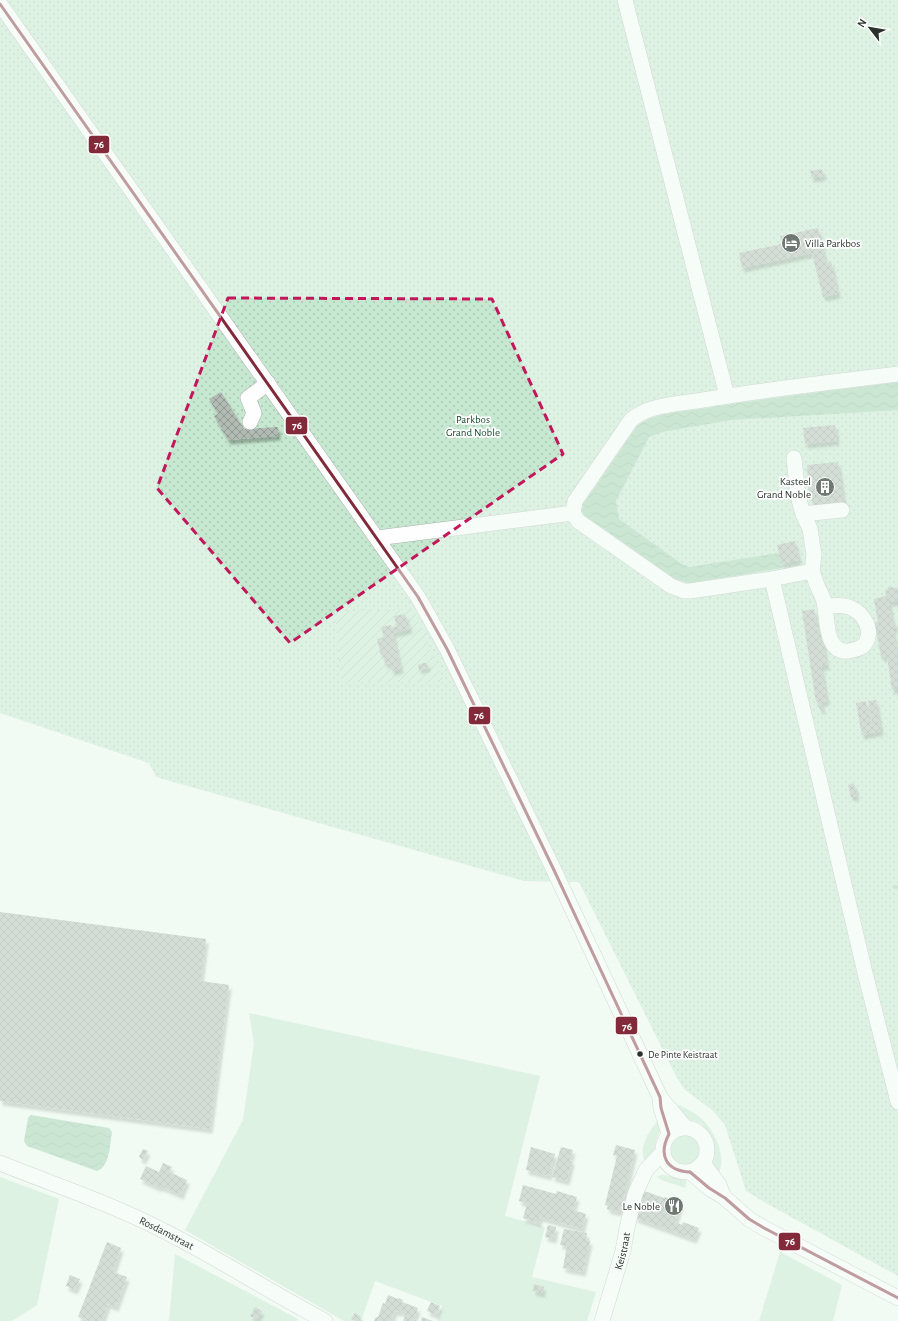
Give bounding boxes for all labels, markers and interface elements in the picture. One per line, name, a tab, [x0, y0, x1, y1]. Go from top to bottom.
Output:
north arrow	[850, 8, 890, 48]
text: N	[855, 17, 869, 29]
line badge: 76	[88, 135, 110, 154]
text: 76	[94, 139, 104, 150]
hotel icon: Villa Parkbos	[780, 232, 802, 254]
place label: Villa Parkbos	[805, 238, 860, 249]
park label: Parkbos Grand Noble	[446, 414, 500, 438]
line badge: 76	[285, 416, 308, 435]
text: 76	[292, 420, 302, 431]
place label: Kasteel Grand Noble	[757, 476, 811, 500]
building icon: Kasteel Grand Noble	[814, 476, 836, 498]
line badge: 76	[468, 706, 491, 725]
text: 76	[474, 710, 484, 721]
line badge: 76	[615, 1016, 638, 1035]
text: 76	[622, 1021, 632, 1032]
marker: De Pinte Keistraat	[635, 1049, 645, 1059]
place label: De Pinte Keistraat	[648, 1050, 718, 1060]
restaurant icon: Le Noble	[663, 1195, 685, 1217]
place label: Le Noble	[623, 1201, 660, 1212]
street label: Rosdamstraat	[138, 1215, 196, 1252]
street label: Keistraat	[613, 1231, 632, 1271]
line badge: 76	[778, 1232, 801, 1251]
text: 76	[785, 1236, 795, 1247]

